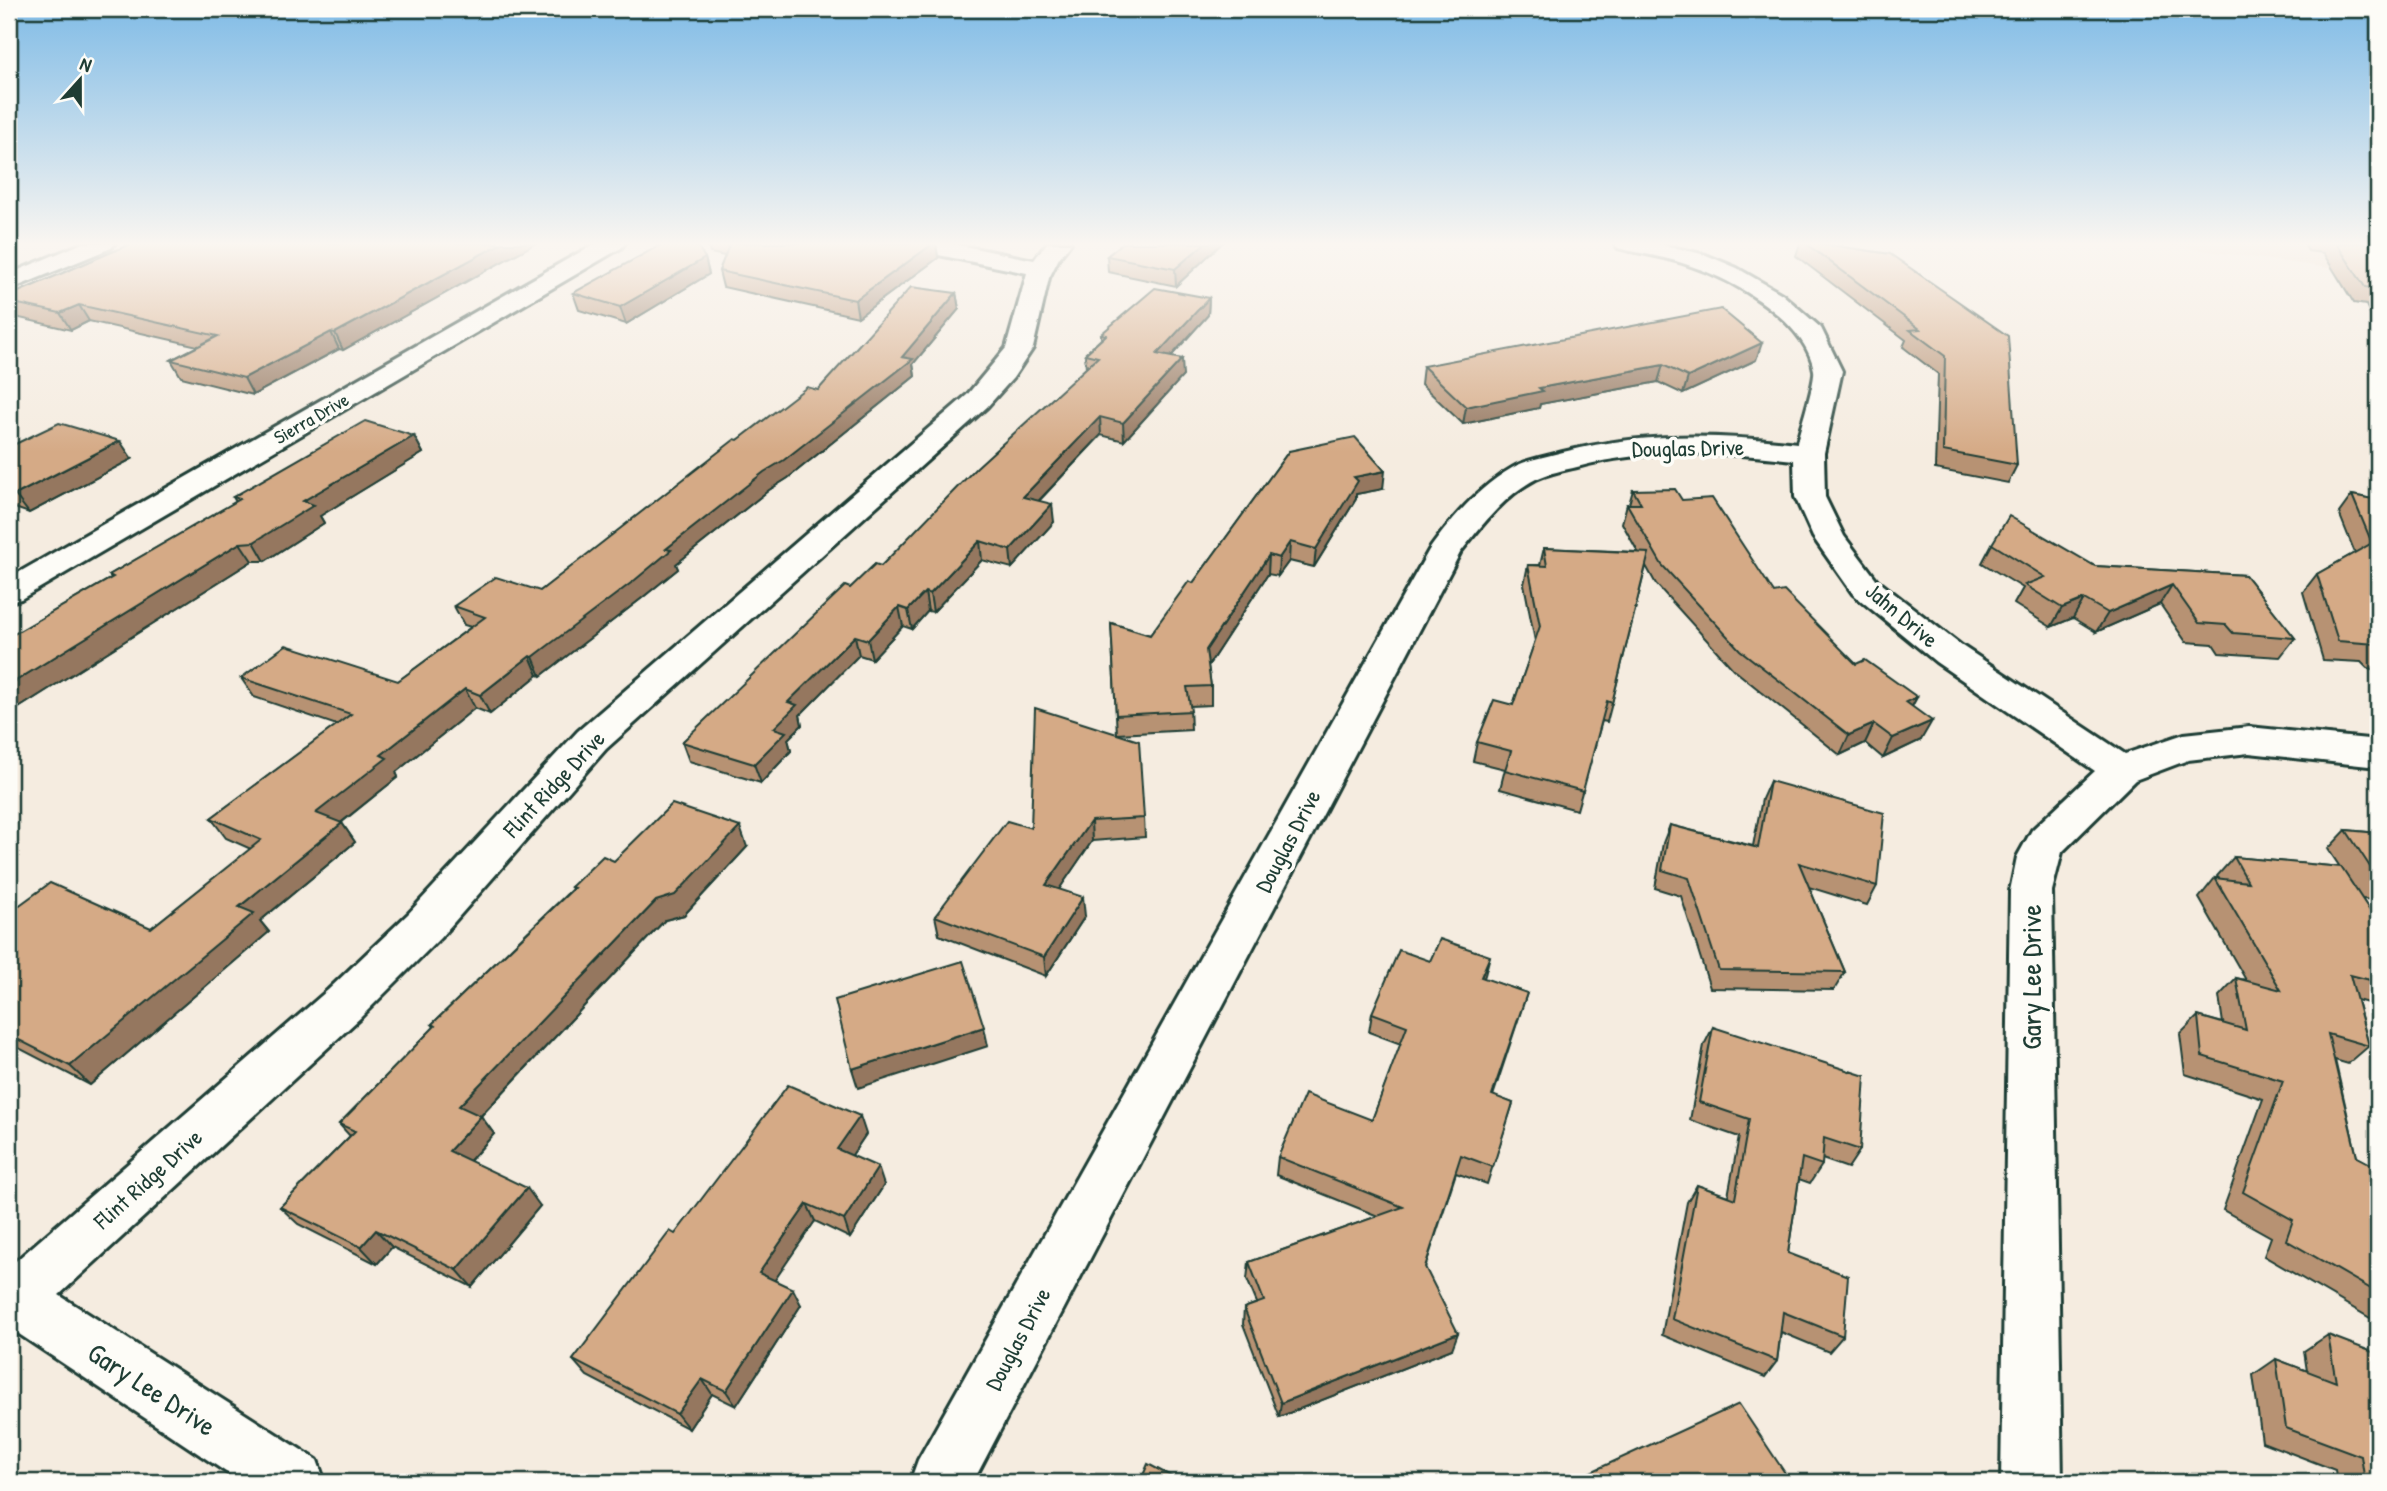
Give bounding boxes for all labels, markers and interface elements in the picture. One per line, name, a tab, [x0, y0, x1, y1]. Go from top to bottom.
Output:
north arrow	[46, 46, 116, 116]
text: N	[77, 50, 95, 78]
street label: Sierra Drive	[269, 386, 354, 450]
street label: Douglas Drive	[1632, 431, 1744, 464]
street label: Jahn Drive	[1859, 575, 1945, 654]
street label: Flint Ridge Drive	[495, 723, 611, 845]
street label: Douglas Drive	[1248, 784, 1328, 898]
street label: Gary Lee Drive	[2012, 904, 2050, 1050]
street label: Flint Ridge Drive	[86, 1122, 209, 1236]
street label: Douglas Drive	[978, 1282, 1058, 1396]
street label: Gary Lee Drive	[81, 1333, 223, 1445]

